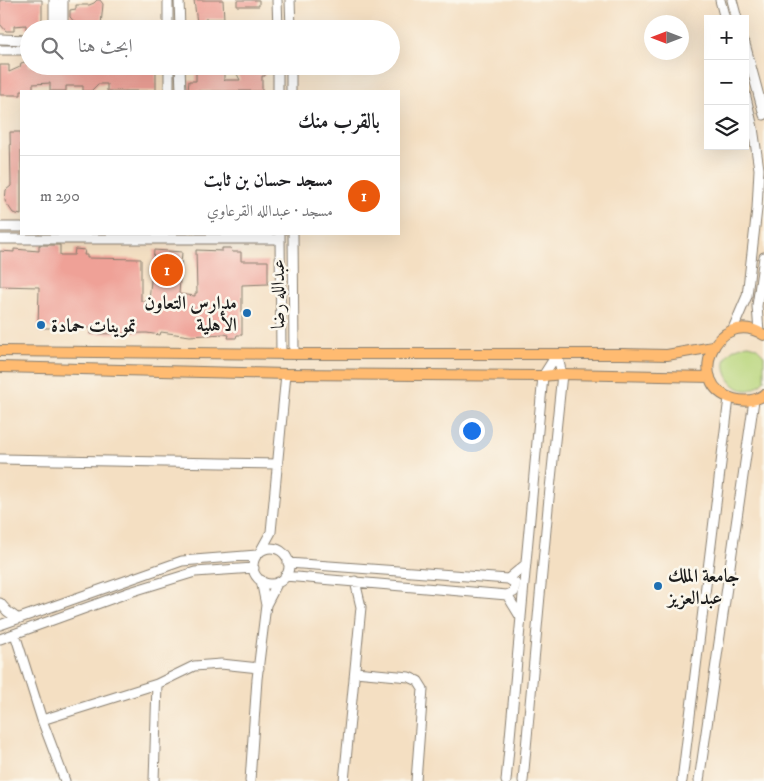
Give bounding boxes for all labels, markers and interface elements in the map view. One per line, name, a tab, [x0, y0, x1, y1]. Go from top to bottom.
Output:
north arrow	[644, 15, 689, 60]
map controls	[704, 15, 749, 150]
button: +	[704, 15, 749, 60]
search box	[20, 20, 400, 75]
icon: search	[38, 34, 66, 62]
text: ابحث هنا	[78, 35, 133, 58]
button: −	[704, 60, 749, 105]
button: layers	[704, 105, 749, 150]
text: بالقرب منك	[298, 109, 380, 135]
text: مسجد حسان بن ثابت	[203, 169, 333, 192]
text: 290 m	[40, 186, 80, 206]
text: 1	[361, 186, 367, 206]
text: مسجد · عبدالله القرعاوي	[207, 201, 333, 221]
pin: 1	[151, 251, 183, 289]
street label: عبدالله رضا	[267, 259, 290, 329]
place label: مدارس التعاون الأهلية	[144, 292, 237, 337]
marker: مدارس التعاون الأهلية	[241, 307, 253, 319]
place label: تموينات حمادة	[51, 315, 136, 338]
marker: تموينات حمادة	[35, 319, 47, 331]
your location	[459, 418, 485, 444]
place label: جامعة الملك عبدالعزيز	[666, 565, 740, 610]
marker: جامعة الملك عبدالعزيز	[652, 580, 664, 592]

